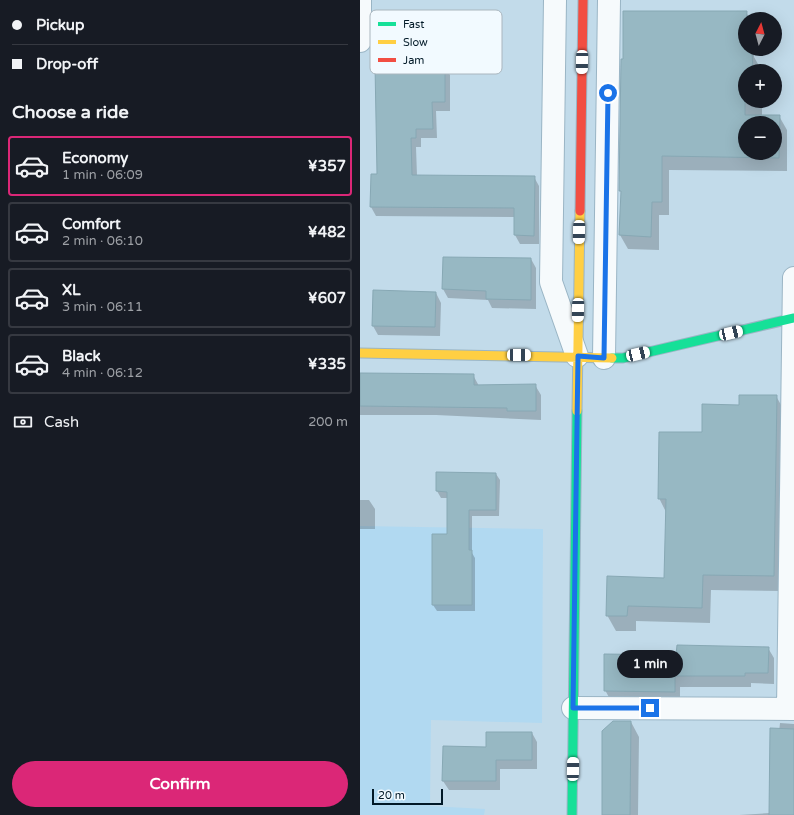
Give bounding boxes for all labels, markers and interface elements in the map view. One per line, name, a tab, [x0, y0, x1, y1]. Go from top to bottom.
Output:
legend	[370, 10, 502, 74]
north arrow	[738, 12, 782, 56]
map controls	[738, 12, 782, 160]
text: Pickup	[36, 16, 84, 34]
text: Fast	[403, 18, 424, 31]
text: Slow	[403, 36, 428, 49]
car	[576, 50, 588, 74]
text: Jam	[403, 54, 424, 67]
text: Drop-off	[36, 55, 98, 73]
button: +	[738, 64, 782, 108]
route start	[599, 84, 617, 102]
text: Choose a ride	[12, 101, 129, 123]
button: −	[738, 116, 782, 160]
icon: car	[14, 148, 50, 184]
text: Economy	[62, 149, 128, 167]
text: ¥357	[308, 157, 346, 175]
text: 1 min · 06:09	[62, 167, 143, 183]
icon: car	[14, 214, 50, 250]
text: Comfort	[62, 215, 121, 233]
car	[573, 220, 585, 244]
text: ¥482	[308, 223, 346, 241]
text: 2 min · 06:10	[62, 233, 143, 249]
icon: car	[14, 280, 50, 316]
text: XL	[62, 281, 81, 299]
text: ¥607	[308, 289, 346, 307]
car	[572, 298, 584, 322]
text: 3 min · 06:11	[62, 299, 143, 315]
car	[718, 324, 744, 342]
car	[625, 345, 651, 363]
icon: car	[14, 346, 50, 382]
text: Black	[62, 347, 101, 365]
car	[507, 349, 531, 361]
text: ¥335	[308, 355, 346, 373]
text: 4 min · 06:12	[62, 365, 143, 381]
icon: cash	[12, 411, 34, 433]
text: Cash	[44, 413, 79, 431]
text: 200 m	[308, 414, 348, 430]
callout: 1 min	[617, 650, 683, 678]
text: 1 min	[633, 656, 667, 672]
route end	[641, 699, 659, 717]
car	[567, 757, 579, 781]
button: Confirm	[12, 761, 348, 807]
scale bar	[372, 787, 443, 806]
text: 20 m	[378, 789, 405, 802]

